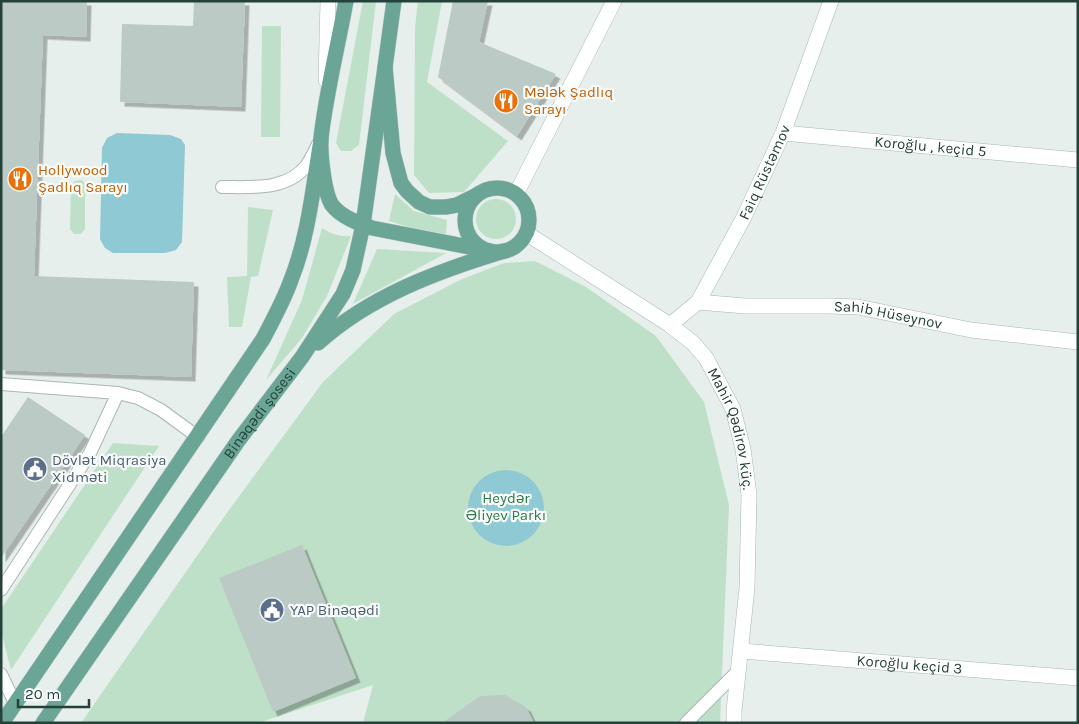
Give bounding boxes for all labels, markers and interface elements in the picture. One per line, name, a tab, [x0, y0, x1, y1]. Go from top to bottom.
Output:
place label: Mələk Şadlıq Sarayı	[524, 83, 613, 118]
restaurant icon: Mələk Şadlıq Sarayı	[493, 88, 519, 114]
street label: Faiq Rüstəmov	[735, 122, 794, 223]
street label: Koroğlu , keçid 5	[874, 132, 987, 161]
place label: Hollywood Şadlıq Sarayı	[38, 161, 128, 196]
restaurant icon: Hollywood Şadlıq Sarayı	[7, 166, 33, 192]
street label: Sahib Hüseynov	[834, 297, 944, 333]
street label: Binəqədi şosesi	[219, 364, 300, 462]
street label: Mahir Qədirov küç.	[704, 365, 757, 491]
place label: Dövlət Miqrasiya Xidməti	[52, 451, 167, 486]
public building icon: Dövlət Miqrasiya Xidməti	[22, 456, 48, 482]
park label: Heydər Əliyev Parkı	[466, 489, 546, 524]
public building icon: YAP Binəqədi	[259, 597, 285, 623]
place label: YAP Binəqədi	[290, 601, 379, 619]
street label: Koroğlu keçid 3	[856, 651, 963, 678]
scale bar	[18, 676, 89, 708]
text: 20 m	[25, 685, 60, 703]

